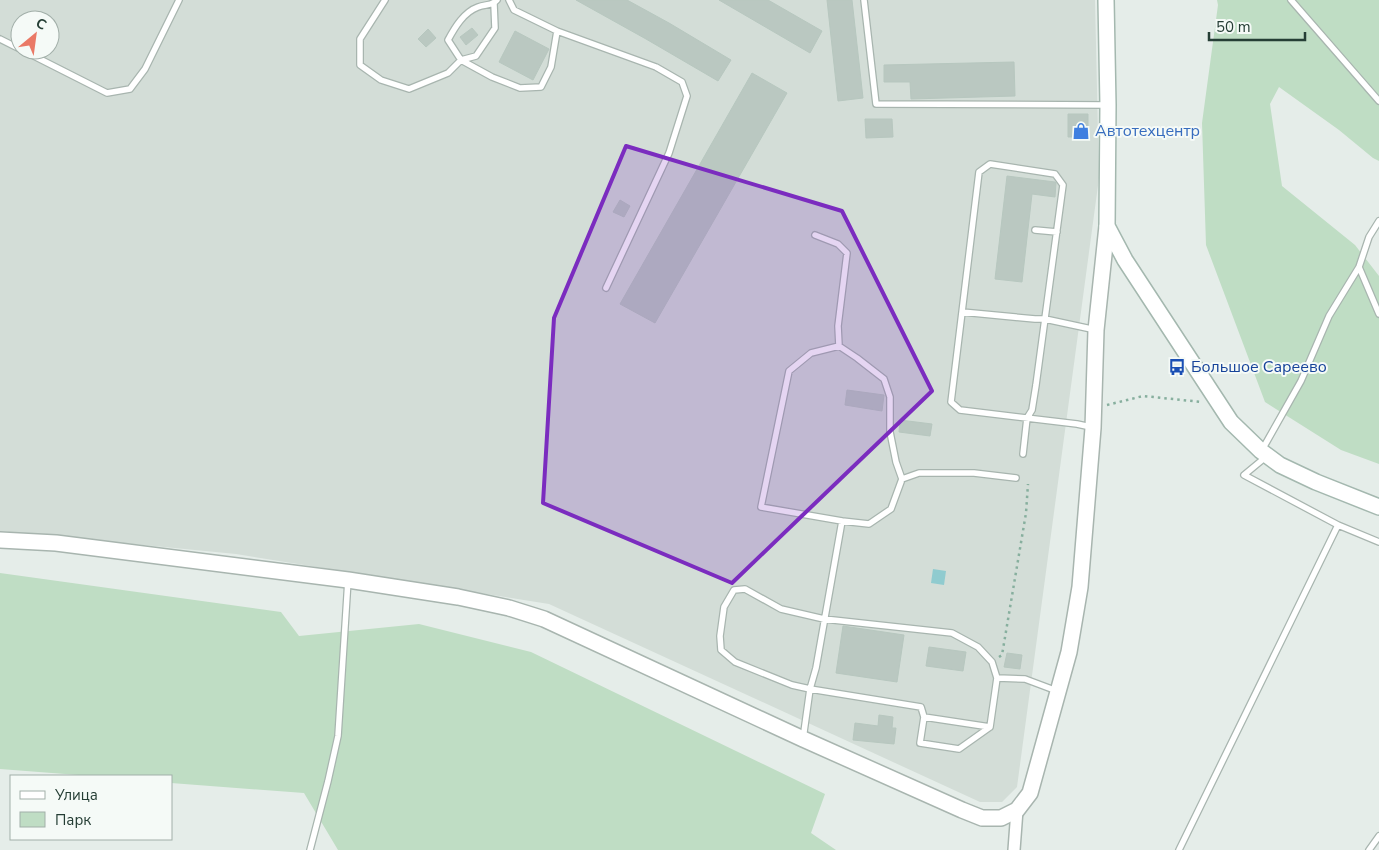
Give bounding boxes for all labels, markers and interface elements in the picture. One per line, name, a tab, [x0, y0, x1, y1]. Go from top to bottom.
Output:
north arrow	[10, 10, 60, 60]
scale bar	[1209, 10, 1305, 42]
text: С	[32, 13, 50, 35]
text: 50 m	[1216, 17, 1251, 37]
place label: Автотехцентр	[1095, 120, 1200, 142]
shop icon: Автотехцентр	[1071, 121, 1091, 141]
place label: Большое Сареево	[1191, 356, 1327, 378]
bus stop icon: Большое Сареево	[1167, 357, 1187, 377]
legend	[10, 775, 172, 840]
text: Улица	[54, 785, 98, 805]
text: Парк	[55, 810, 91, 830]

